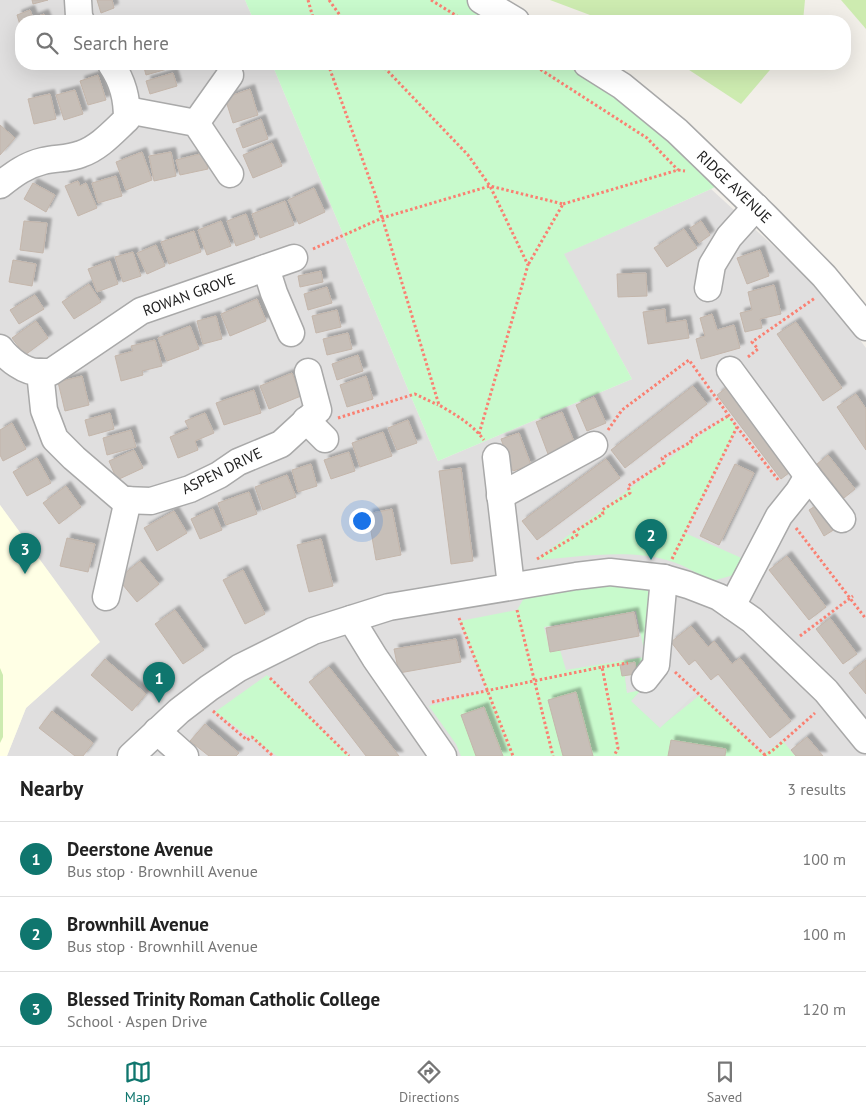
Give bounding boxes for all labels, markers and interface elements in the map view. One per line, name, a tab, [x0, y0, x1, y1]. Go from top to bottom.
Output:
search box	[15, 15, 851, 70]
icon: search	[33, 29, 61, 57]
text: Search here	[73, 31, 169, 55]
street label: RIDGE AVENUE	[693, 146, 776, 227]
street label: ROWAN GROVE	[140, 269, 238, 320]
street label: ASPEN DRIVE	[179, 443, 265, 498]
your location	[349, 508, 375, 534]
pin: 2	[635, 519, 667, 560]
pin: 3	[9, 533, 41, 574]
pin: 1	[143, 662, 175, 703]
text: Nearby	[20, 775, 83, 802]
text: 3 results	[787, 779, 846, 799]
text: Deerstone Avenue	[67, 837, 213, 861]
text: 1	[31, 849, 41, 869]
text: 100 m	[803, 849, 846, 869]
text: Bus stop · Brownhill Avenue	[67, 861, 258, 881]
text: Brownhill Avenue	[67, 912, 209, 936]
text: 2	[31, 924, 41, 944]
text: 100 m	[803, 924, 846, 944]
text: Bus stop · Brownhill Avenue	[67, 936, 258, 956]
text: Blessed Trinity Roman Catholic College	[67, 987, 380, 1011]
text: 3	[31, 999, 41, 1019]
text: 120 m	[803, 999, 846, 1019]
text: School · Aspen Drive	[67, 1011, 207, 1031]
tab: Map	[124, 1058, 152, 1106]
tab: Directions	[399, 1058, 459, 1106]
tab: Saved	[707, 1058, 742, 1106]

